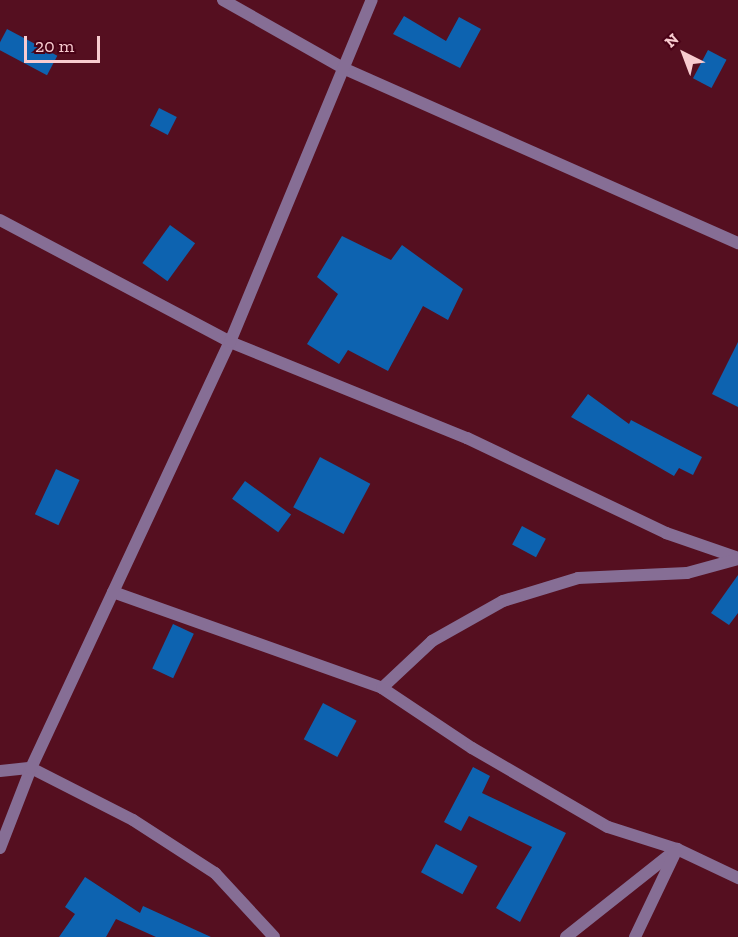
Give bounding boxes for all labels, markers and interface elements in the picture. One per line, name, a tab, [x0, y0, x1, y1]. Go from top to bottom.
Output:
scale bar	[27, 24, 104, 62]
north arrow	[654, 24, 714, 84]
text: N	[661, 29, 682, 51]
text: 20 m	[35, 35, 74, 57]

